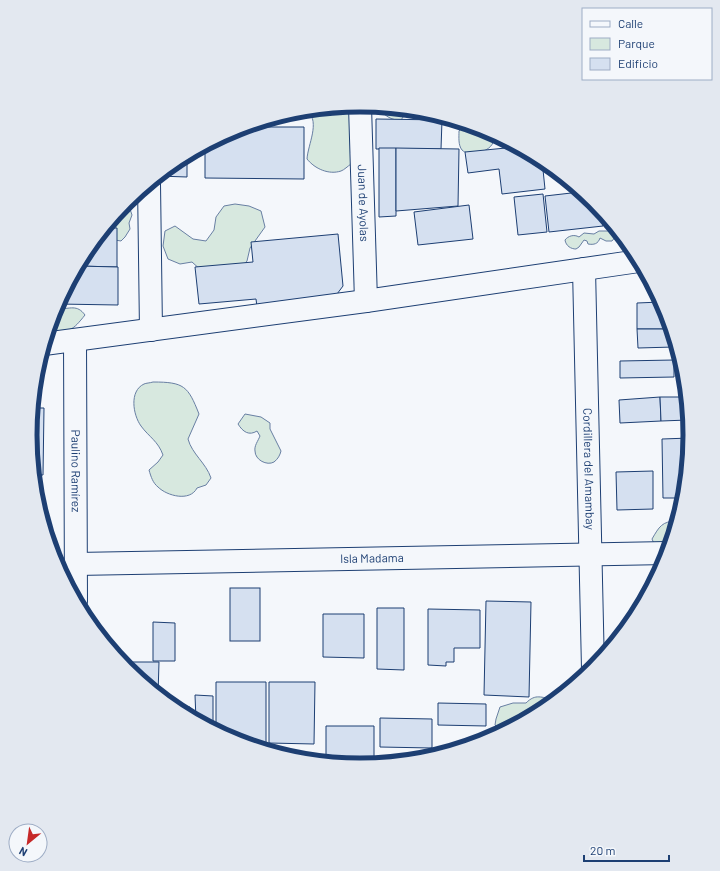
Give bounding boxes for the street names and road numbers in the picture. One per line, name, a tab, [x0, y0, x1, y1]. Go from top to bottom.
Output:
street label: Juan de Ayolas	[356, 164, 372, 242]
street label: Cordillera del Amambay	[581, 408, 598, 531]
street label: Paulino Ramírez	[69, 430, 84, 512]
street label: Isla Madama	[340, 550, 404, 565]

